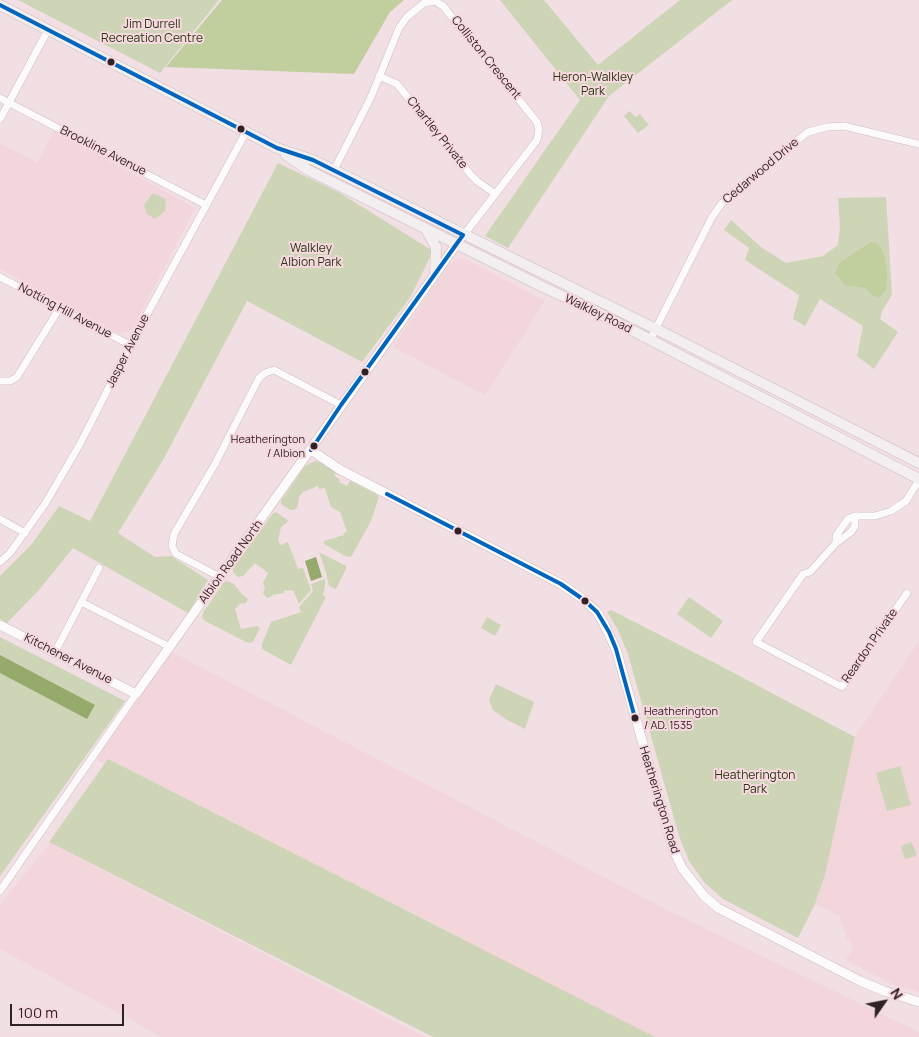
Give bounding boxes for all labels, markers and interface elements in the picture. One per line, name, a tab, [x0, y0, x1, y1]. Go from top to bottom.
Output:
street label: Colliston Crescent	[448, 13, 524, 103]
park label: Jim Durrell Recreation Centre	[101, 18, 203, 46]
unlabelled marker	[106, 57, 116, 67]
park label: Heron-Walkley Park	[553, 71, 633, 99]
street label: Chartley Private	[404, 94, 470, 172]
street label: Brookline Avenue	[57, 123, 149, 179]
unlabelled marker	[236, 124, 246, 134]
street label: Cedarwood Drive	[720, 135, 802, 207]
park label: Walkley Albion Park	[281, 242, 341, 270]
street label: Notting Hill Avenue	[16, 280, 114, 342]
street label: Walkley Road	[562, 292, 634, 336]
street label: Jasper Avenue	[103, 312, 153, 390]
unlabelled marker	[360, 367, 370, 377]
place label: Heatherington / Albion	[231, 433, 305, 459]
marker: Heatherington / Albion	[309, 441, 319, 451]
street label: Albion Road North	[196, 518, 266, 606]
unlabelled marker	[453, 526, 463, 536]
unlabelled marker	[580, 596, 590, 606]
street label: Reardon Private	[839, 606, 901, 686]
street label: Kitchener Avenue	[22, 631, 114, 687]
place label: Heatherington / AD. 1535	[644, 705, 718, 731]
marker: Heatherington / AD. 1535	[630, 713, 640, 723]
street label: Heatherington Road	[636, 744, 682, 856]
park label: Heatherington Park	[715, 769, 795, 797]
north arrow	[859, 977, 909, 1027]
text: N	[886, 984, 908, 1003]
scale bar	[12, 994, 126, 1026]
text: 100 m	[18, 1002, 58, 1023]

